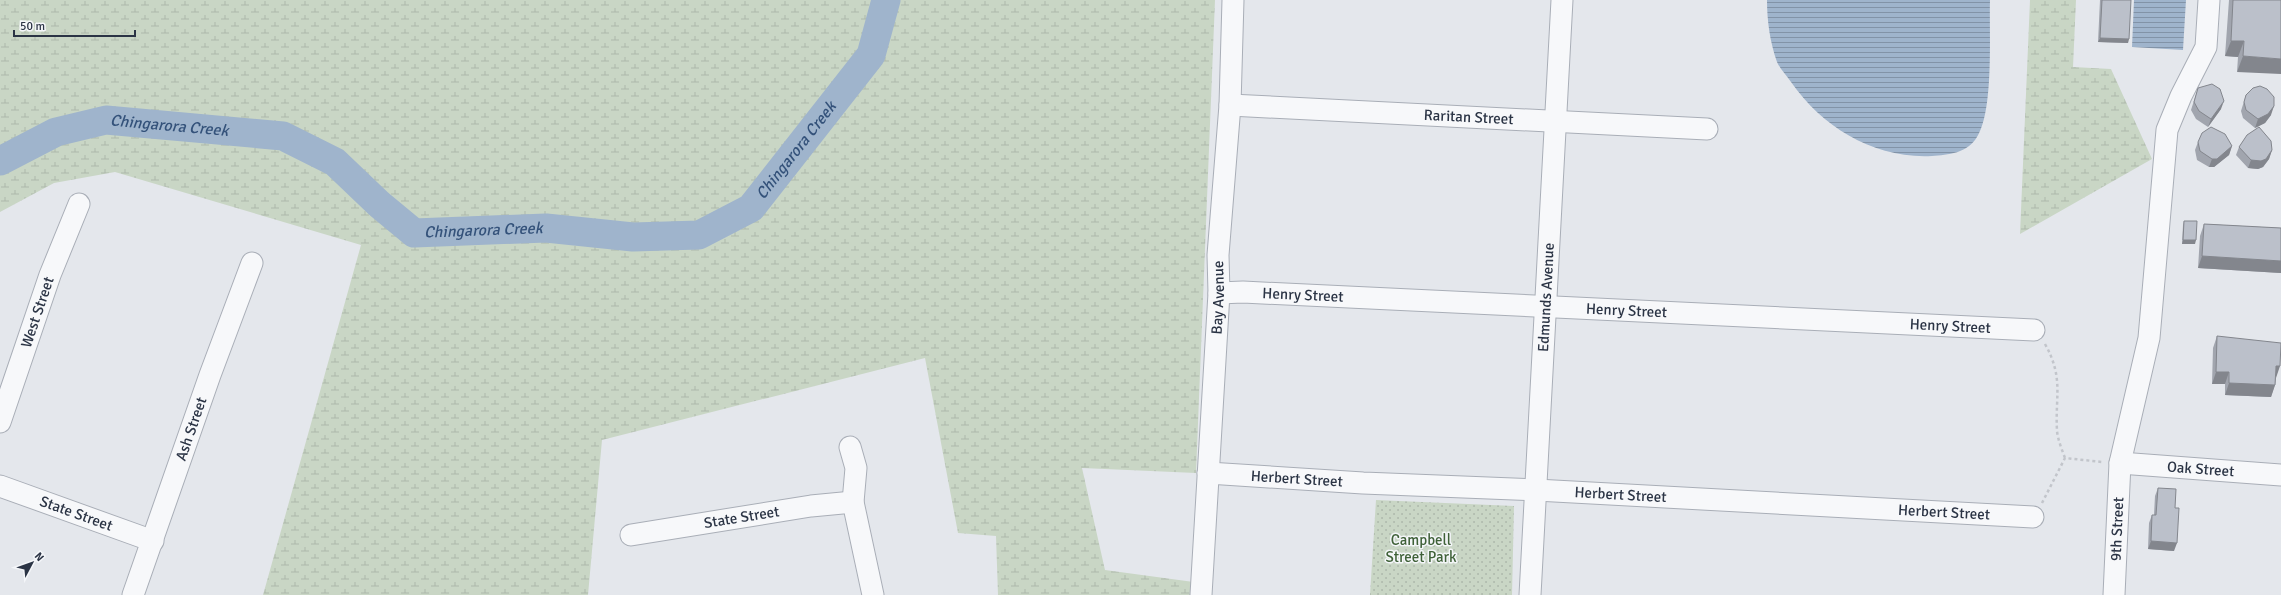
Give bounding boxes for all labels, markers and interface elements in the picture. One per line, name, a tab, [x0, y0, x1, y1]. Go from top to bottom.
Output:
scale bar	[14, 12, 135, 38]
text: 50 m	[20, 19, 45, 34]
water label: Chingarora Creek	[752, 96, 842, 203]
street label: Raritan Street	[1423, 106, 1514, 128]
water label: Chingarora Creek	[109, 110, 231, 141]
water label: Chingarora Creek	[424, 218, 545, 243]
street label: Edmunds Avenue	[1534, 242, 1558, 353]
street label: Bay Avenue	[1208, 260, 1228, 335]
street label: West Street	[17, 274, 58, 350]
street label: Henry Street	[1262, 284, 1344, 306]
street label: Henry Street	[1586, 299, 1668, 321]
street label: Henry Street	[1909, 315, 1991, 337]
street label: Ash Street	[172, 395, 211, 463]
street label: Oak Street	[2167, 458, 2235, 480]
street label: Herbert Street	[1250, 467, 1343, 491]
street label: Herbert Street	[1574, 483, 1667, 506]
street label: State Street	[37, 492, 115, 535]
street label: 9th Street	[2107, 497, 2127, 561]
street label: Herbert Street	[1897, 501, 1990, 524]
street label: State Street	[703, 502, 781, 532]
park label: Campbell Street Park	[1385, 531, 1457, 566]
north arrow	[12, 543, 52, 583]
text: N	[32, 550, 47, 564]

